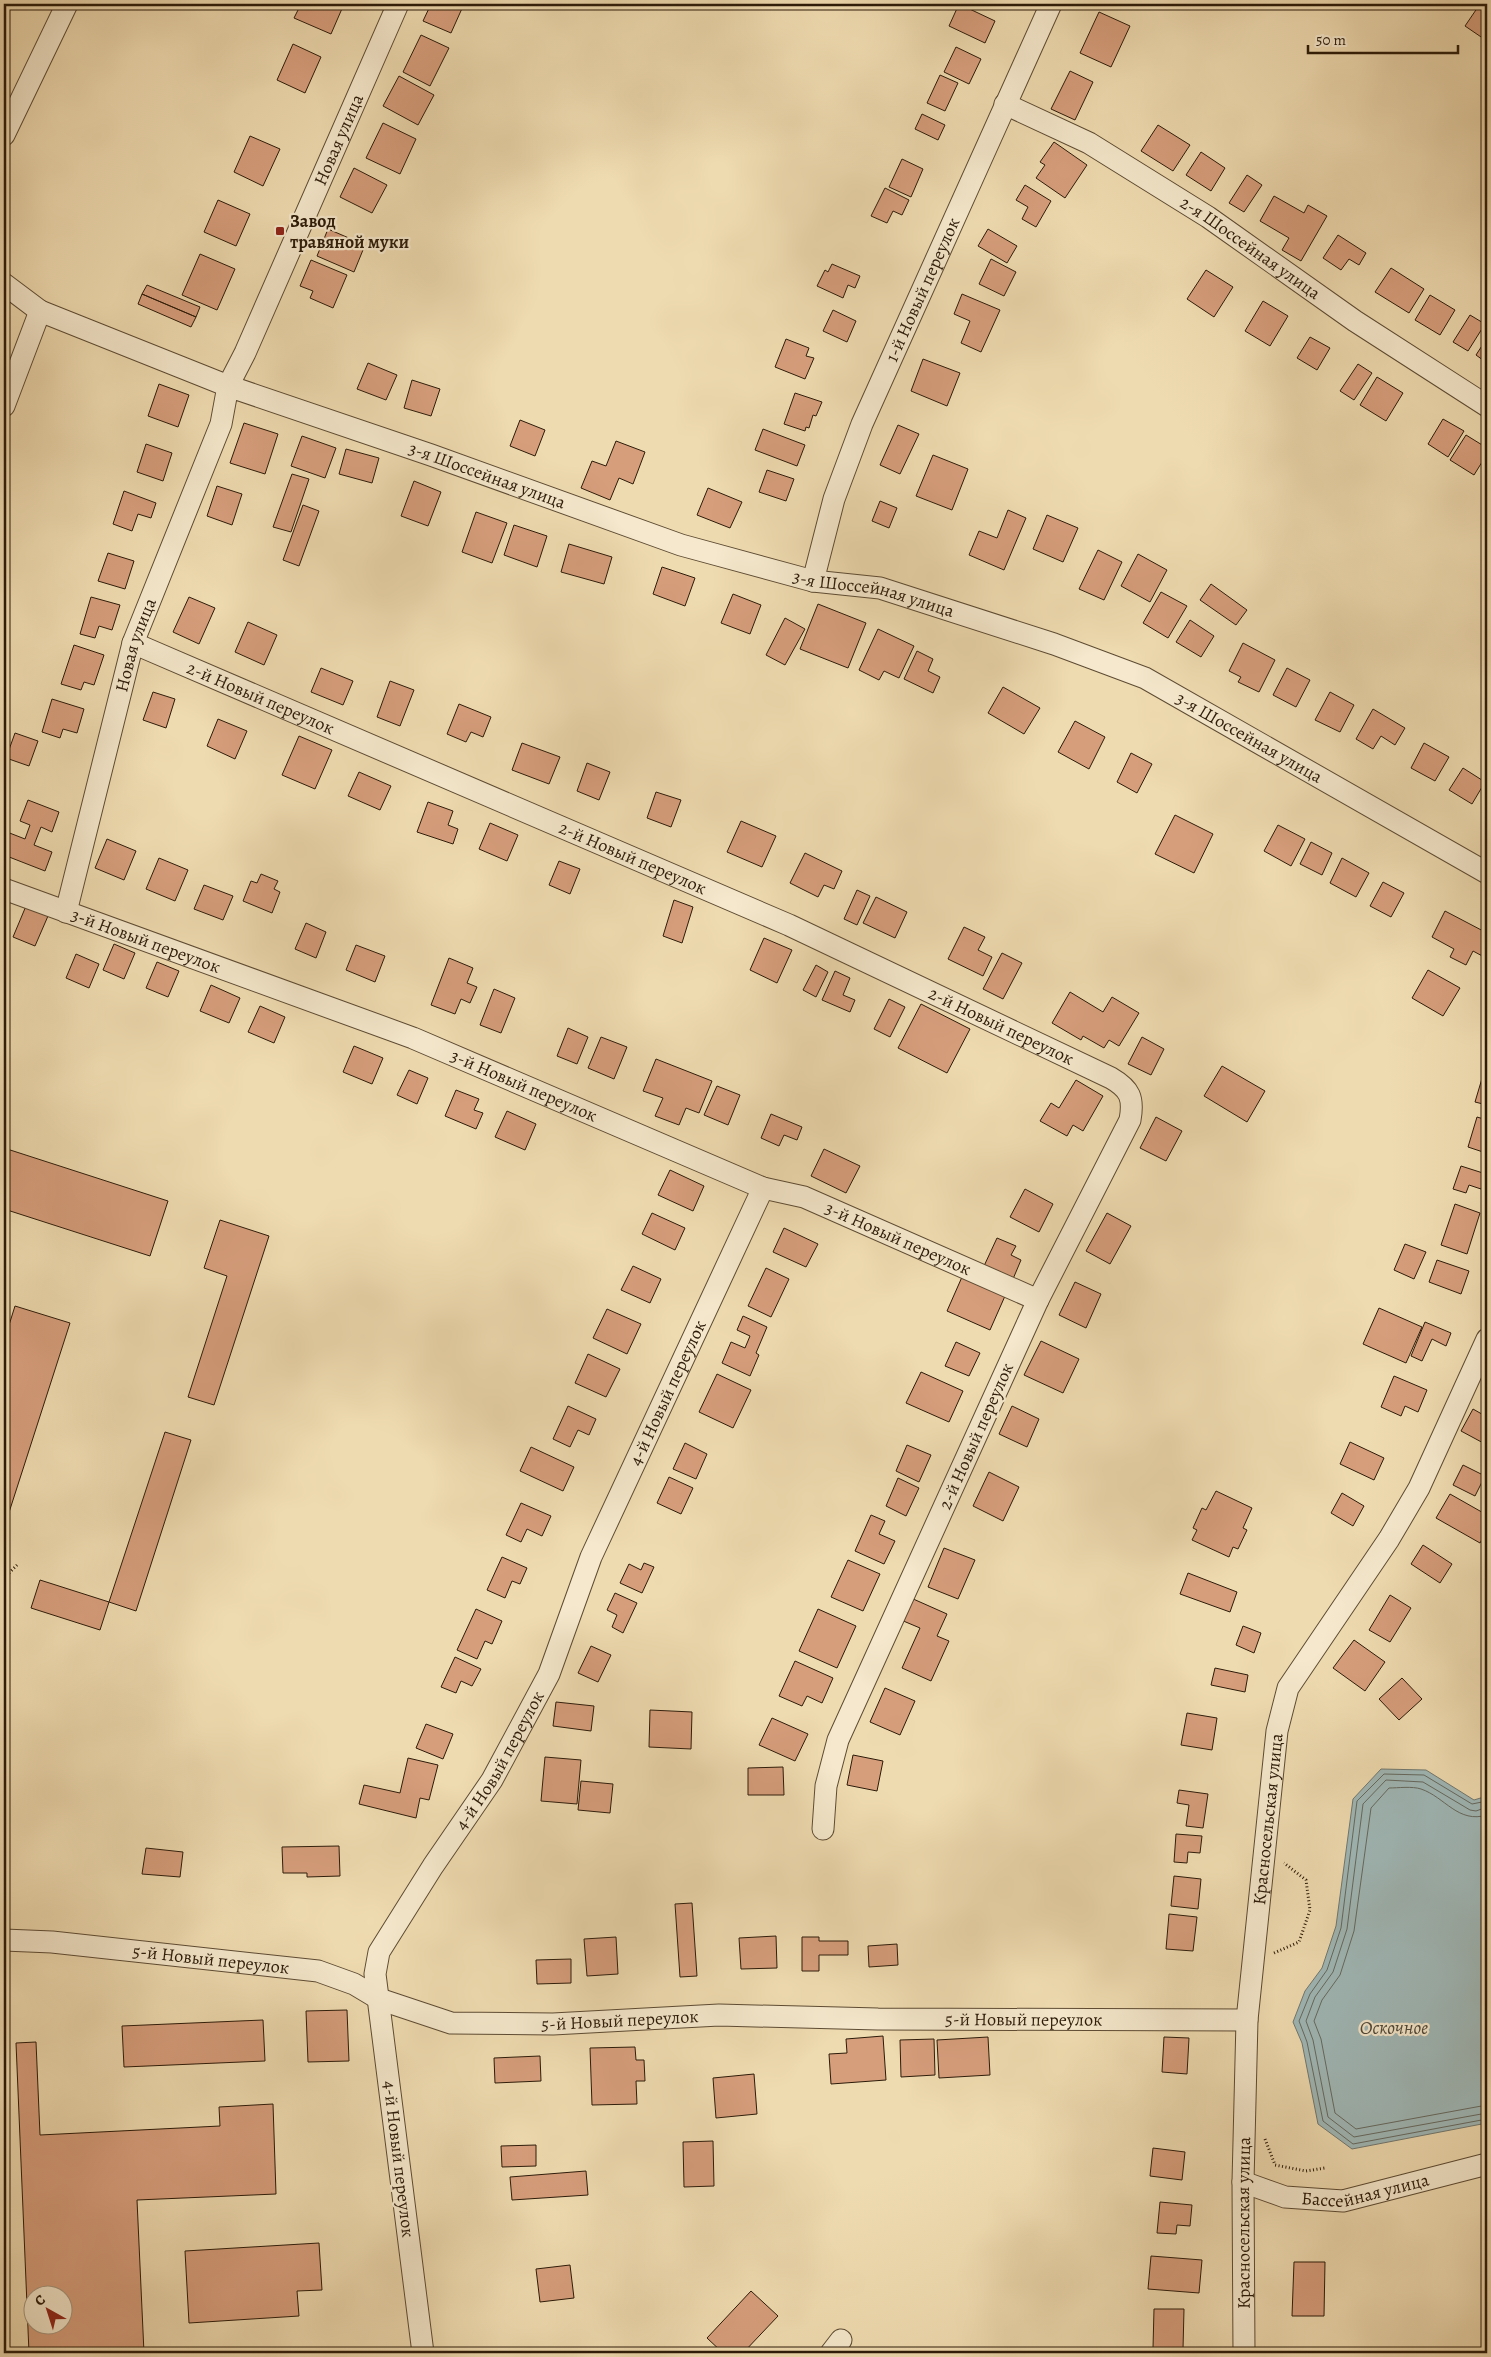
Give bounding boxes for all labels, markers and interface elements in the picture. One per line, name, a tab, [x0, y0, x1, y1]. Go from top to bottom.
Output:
scale bar	[1308, 22, 1458, 54]
text: 50 m	[1316, 30, 1346, 50]
street label: Новая улица	[308, 90, 369, 189]
street label: 2-я Шоссейная улица	[1175, 191, 1326, 305]
place label: Завод травяной муки	[290, 209, 409, 254]
street label: 1-й Новый переулок	[880, 214, 965, 366]
marker: Завод травяной муки	[274, 225, 286, 237]
street label: 3-я Шоссейная улица	[406, 436, 570, 515]
street label: 3-я Шоссейная улица	[790, 564, 958, 623]
street label: Новая улица	[109, 594, 162, 694]
street label: 2-й Новый переулок	[183, 656, 338, 740]
street label: 3-я Шоссейная улица	[1171, 686, 1327, 789]
street label: 2-й Новый переулок	[555, 816, 710, 900]
street label: 3-й Новый переулок	[68, 903, 224, 979]
street label: 2-й Новый переулок	[925, 981, 1078, 1071]
street label: 3-й Новый переулок	[447, 1044, 601, 1128]
street label: 3-й Новый переулок	[821, 1196, 975, 1281]
street label: 4-й Новый переулок	[623, 1316, 712, 1469]
street label: 2-й Новый переулок	[933, 1359, 1019, 1513]
street label: 4-й Новый переулок	[449, 1686, 550, 1835]
street label: Красносельская улица	[1247, 1732, 1289, 1906]
street label: 5-й Новый переулок	[131, 1939, 291, 1980]
street label: 5-й Новый переулок	[541, 2004, 699, 2036]
street label: 5-й Новый переулок	[945, 2007, 1103, 2032]
water label: Оскочное	[1360, 2015, 1428, 2041]
street label: 4-й Новый переулок	[377, 2079, 421, 2239]
street label: Красносельская улица	[1231, 2136, 1256, 2309]
street label: Бассейная улица	[1301, 2167, 1432, 2213]
north arrow	[22, 2284, 72, 2334]
text: С	[31, 2290, 50, 2310]

